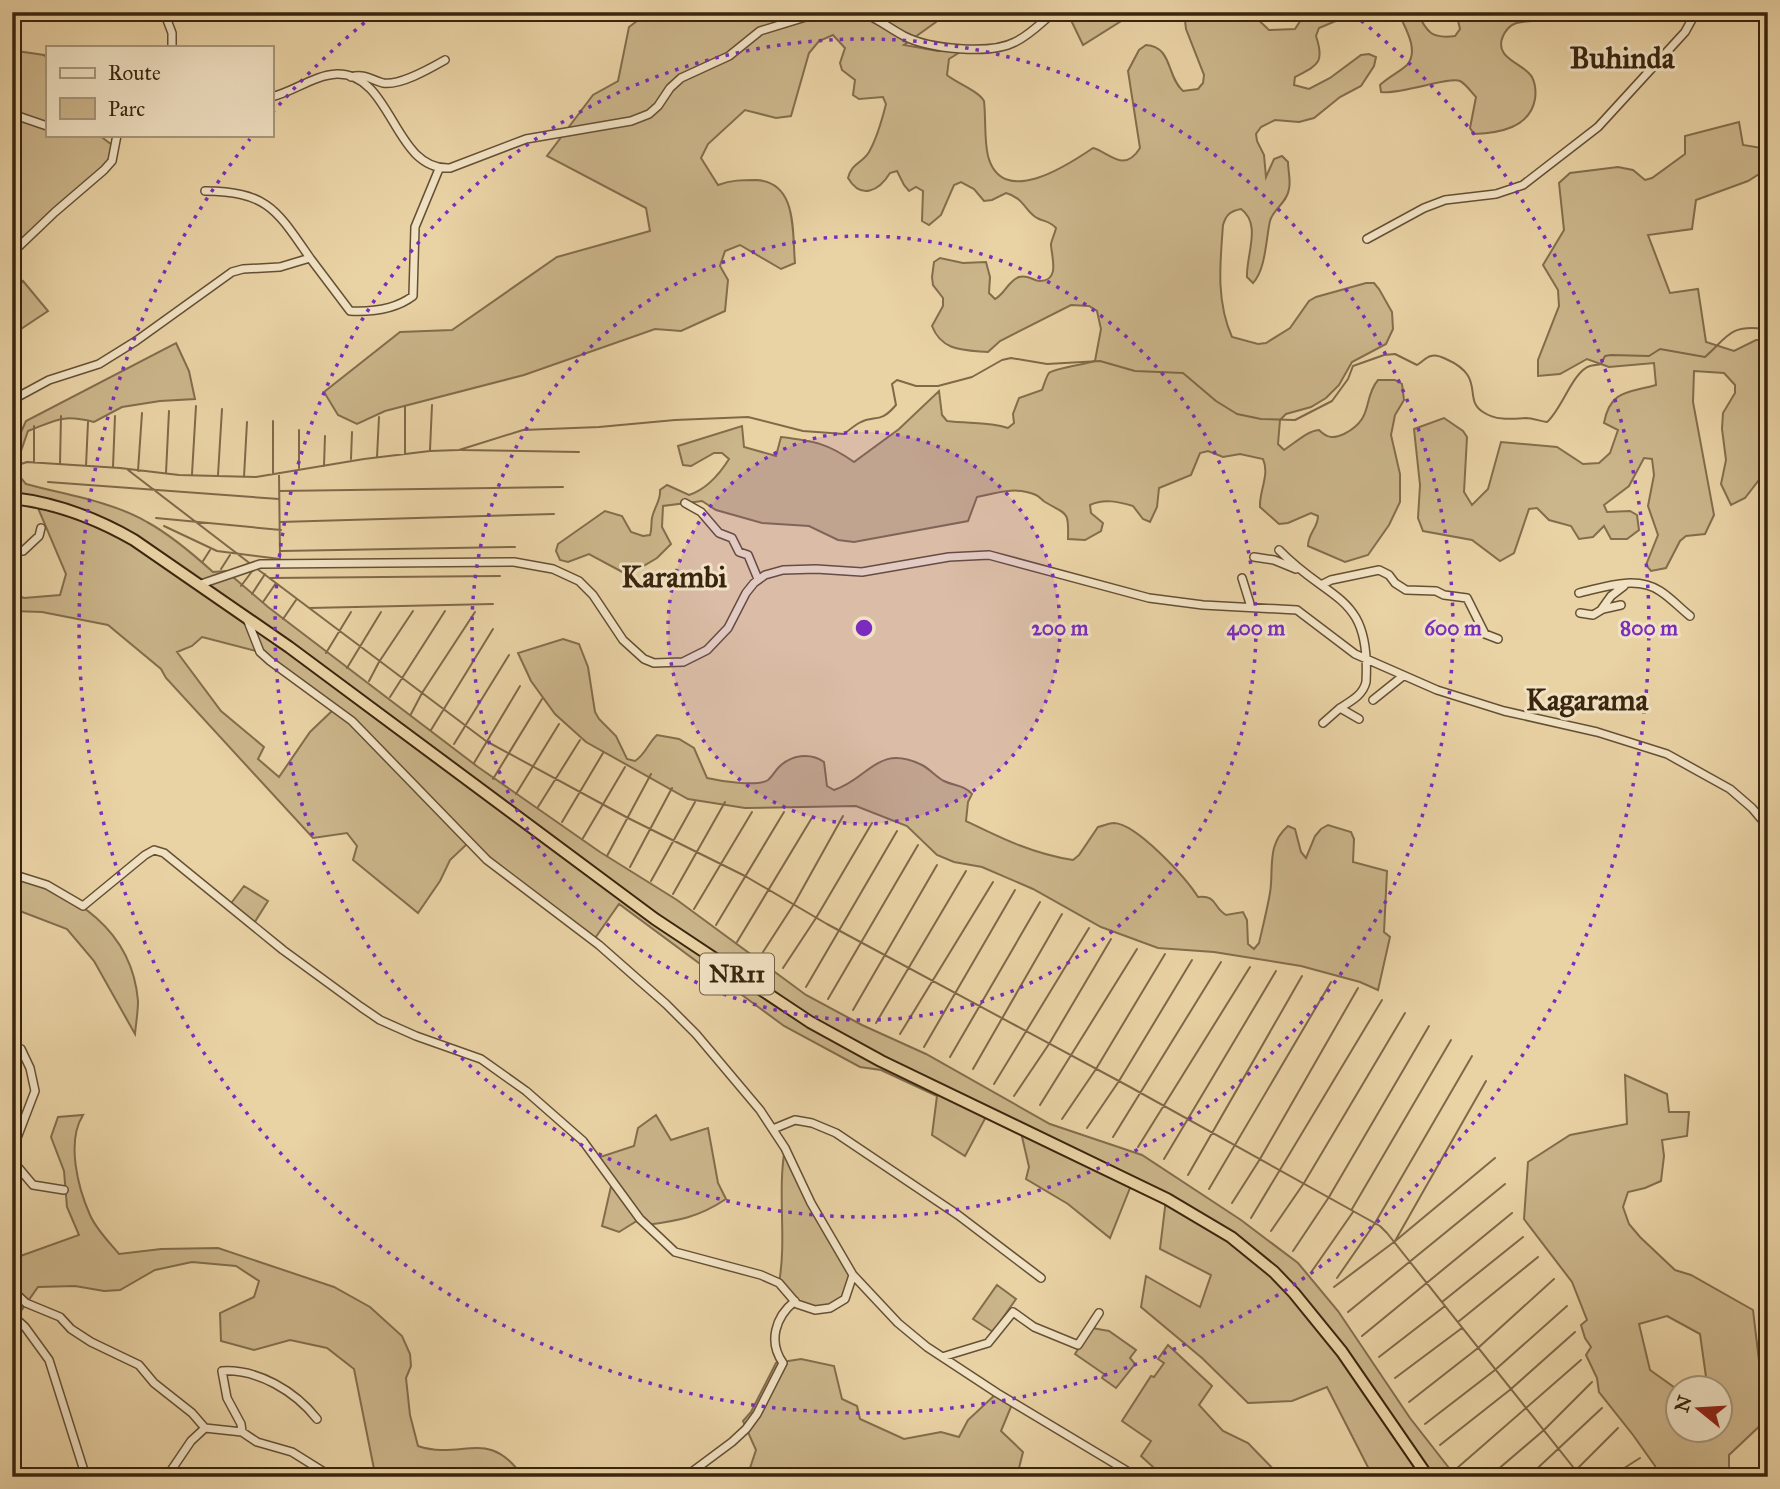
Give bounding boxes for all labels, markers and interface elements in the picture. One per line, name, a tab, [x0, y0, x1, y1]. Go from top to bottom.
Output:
district label: Buhinda	[1570, 40, 1676, 76]
legend	[46, 46, 273, 136]
text: Route	[108, 60, 161, 86]
text: Parc	[108, 96, 145, 122]
district label: Karambi	[621, 559, 728, 595]
text: 200 m	[1032, 615, 1089, 641]
text: 400 m	[1227, 615, 1286, 641]
text: 600 m	[1424, 615, 1482, 641]
text: 800 m	[1620, 615, 1678, 641]
centre of rings	[852, 616, 876, 640]
district label: Kagarama	[1526, 682, 1650, 718]
road number: NR11	[700, 954, 774, 994]
north arrow	[1664, 1374, 1734, 1444]
text: N	[1670, 1393, 1697, 1415]

